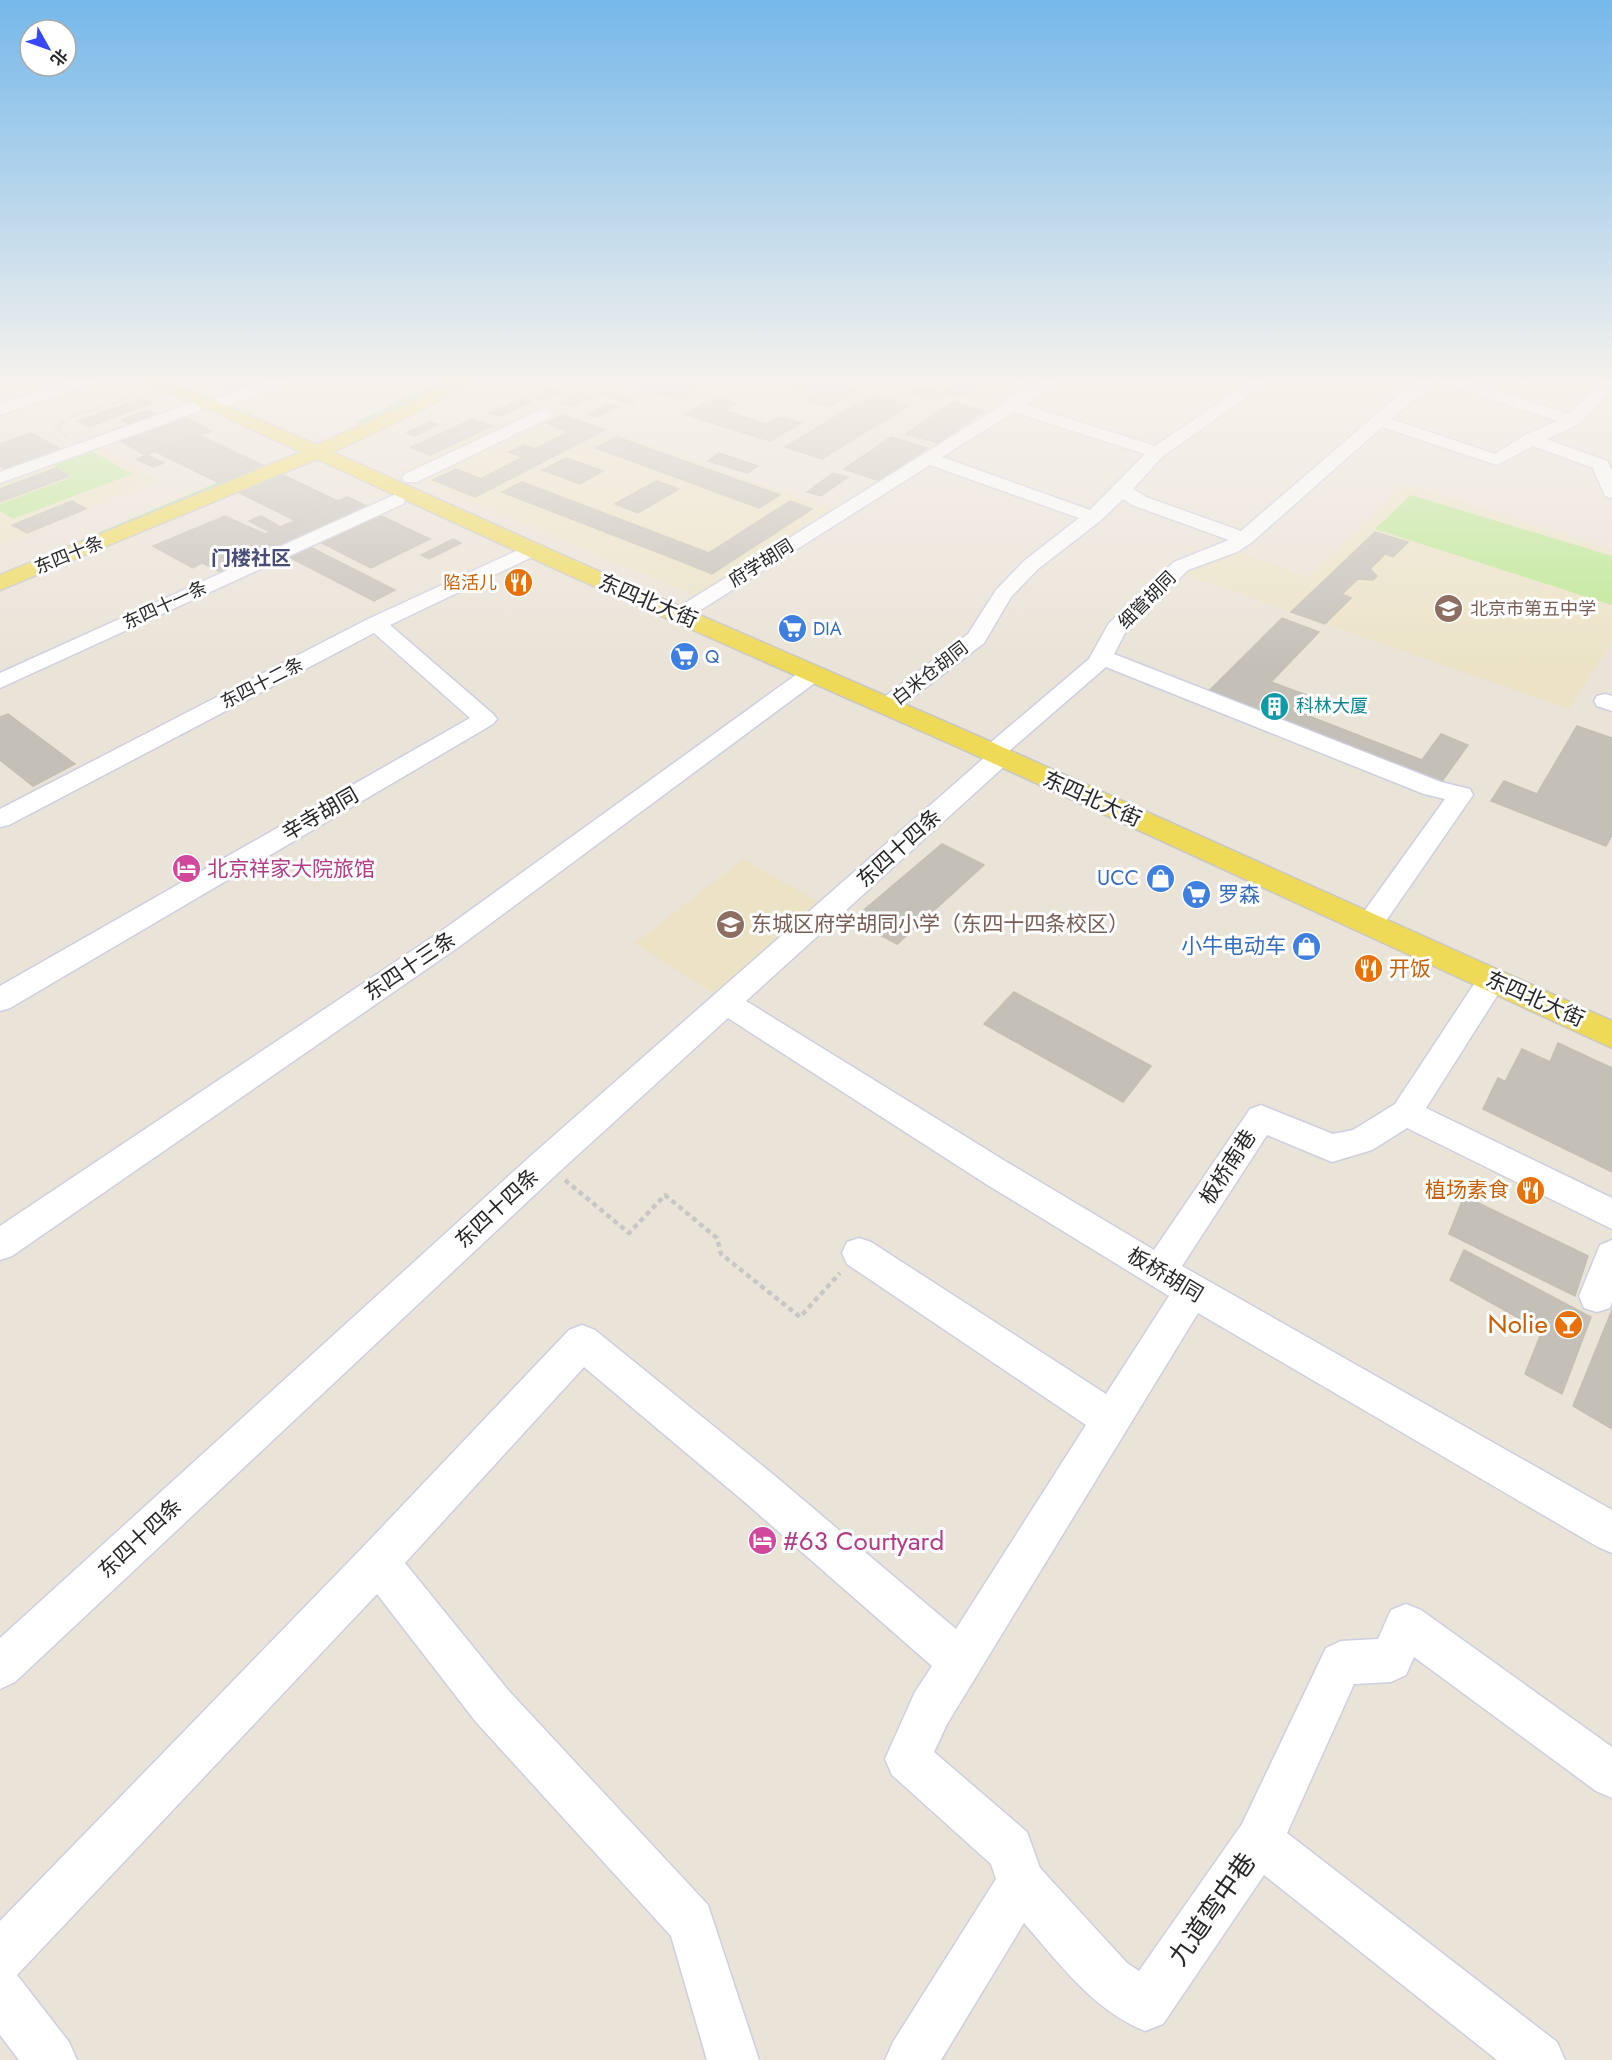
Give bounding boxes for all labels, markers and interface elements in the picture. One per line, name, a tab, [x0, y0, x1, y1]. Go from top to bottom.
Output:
north arrow	[18, 18, 78, 78]
text: 北	[45, 44, 73, 71]
street label: 东四十条	[31, 529, 107, 581]
street label: 府学胡同	[724, 533, 798, 593]
district label: 门楼社区	[211, 544, 291, 573]
street label: 细管胡同	[1112, 565, 1182, 635]
restaurant icon: 陷活儿	[502, 567, 534, 599]
street label: 东四北大街	[594, 567, 702, 635]
place label: 陷活儿	[443, 570, 497, 596]
street label: 东四十一条	[119, 574, 211, 636]
school or university icon: 北京市第五中学	[1433, 593, 1465, 625]
place label: 北京市第五中学	[1470, 596, 1596, 622]
supermarket icon: DIA	[776, 613, 808, 645]
place label: DIA	[813, 616, 842, 642]
street label: 白米仓胡同	[887, 635, 973, 711]
supermarket icon: Q	[668, 641, 700, 673]
place label: Q	[705, 644, 720, 670]
street label: 东四十二条	[216, 651, 308, 715]
building icon: 科林大厦	[1259, 690, 1291, 722]
place label: 科林大厦	[1296, 693, 1368, 719]
street label: 东四北大街	[1038, 764, 1146, 834]
street label: 辛寺胡同	[276, 780, 364, 848]
street label: 东四十四条	[850, 802, 948, 894]
hotel icon: 北京祥家大院旅馆	[170, 853, 202, 885]
place label: 北京祥家大院旅馆	[207, 854, 375, 884]
shop icon: UCC	[1144, 862, 1176, 894]
place label: UCC	[1097, 863, 1139, 893]
supermarket icon: 罗森	[1181, 879, 1213, 911]
place label: 罗森	[1218, 880, 1260, 910]
school or university icon: 东城区府学胡同小学（东四十四条校区）	[714, 908, 746, 940]
place label: 东城区府学胡同小学（东四十四条校区）	[751, 909, 1129, 939]
street label: 东四十三条	[358, 924, 462, 1008]
shop icon: 小牛电动车	[1291, 930, 1323, 962]
place label: 小牛电动车	[1181, 931, 1286, 961]
restaurant icon: 开饭	[1352, 953, 1384, 985]
place label: 开饭	[1389, 954, 1431, 984]
street label: 东四北大街	[1481, 964, 1589, 1034]
street label: 板桥南巷	[1193, 1124, 1263, 1210]
street label: 东四十四条	[448, 1161, 546, 1255]
restaurant icon: 植场素食	[1514, 1174, 1546, 1206]
place label: 植场素食	[1425, 1175, 1509, 1205]
street label: 板桥胡同	[1121, 1241, 1209, 1309]
place label: Nolie	[1488, 1305, 1548, 1343]
bar icon: Nolie	[1553, 1308, 1585, 1340]
street label: 东四十四条	[91, 1491, 189, 1585]
place label: #63 Courtyard	[783, 1522, 944, 1560]
hotel icon: #63 Courtyard	[746, 1525, 778, 1557]
street label: 九道弯中巷	[1159, 1845, 1265, 1973]

